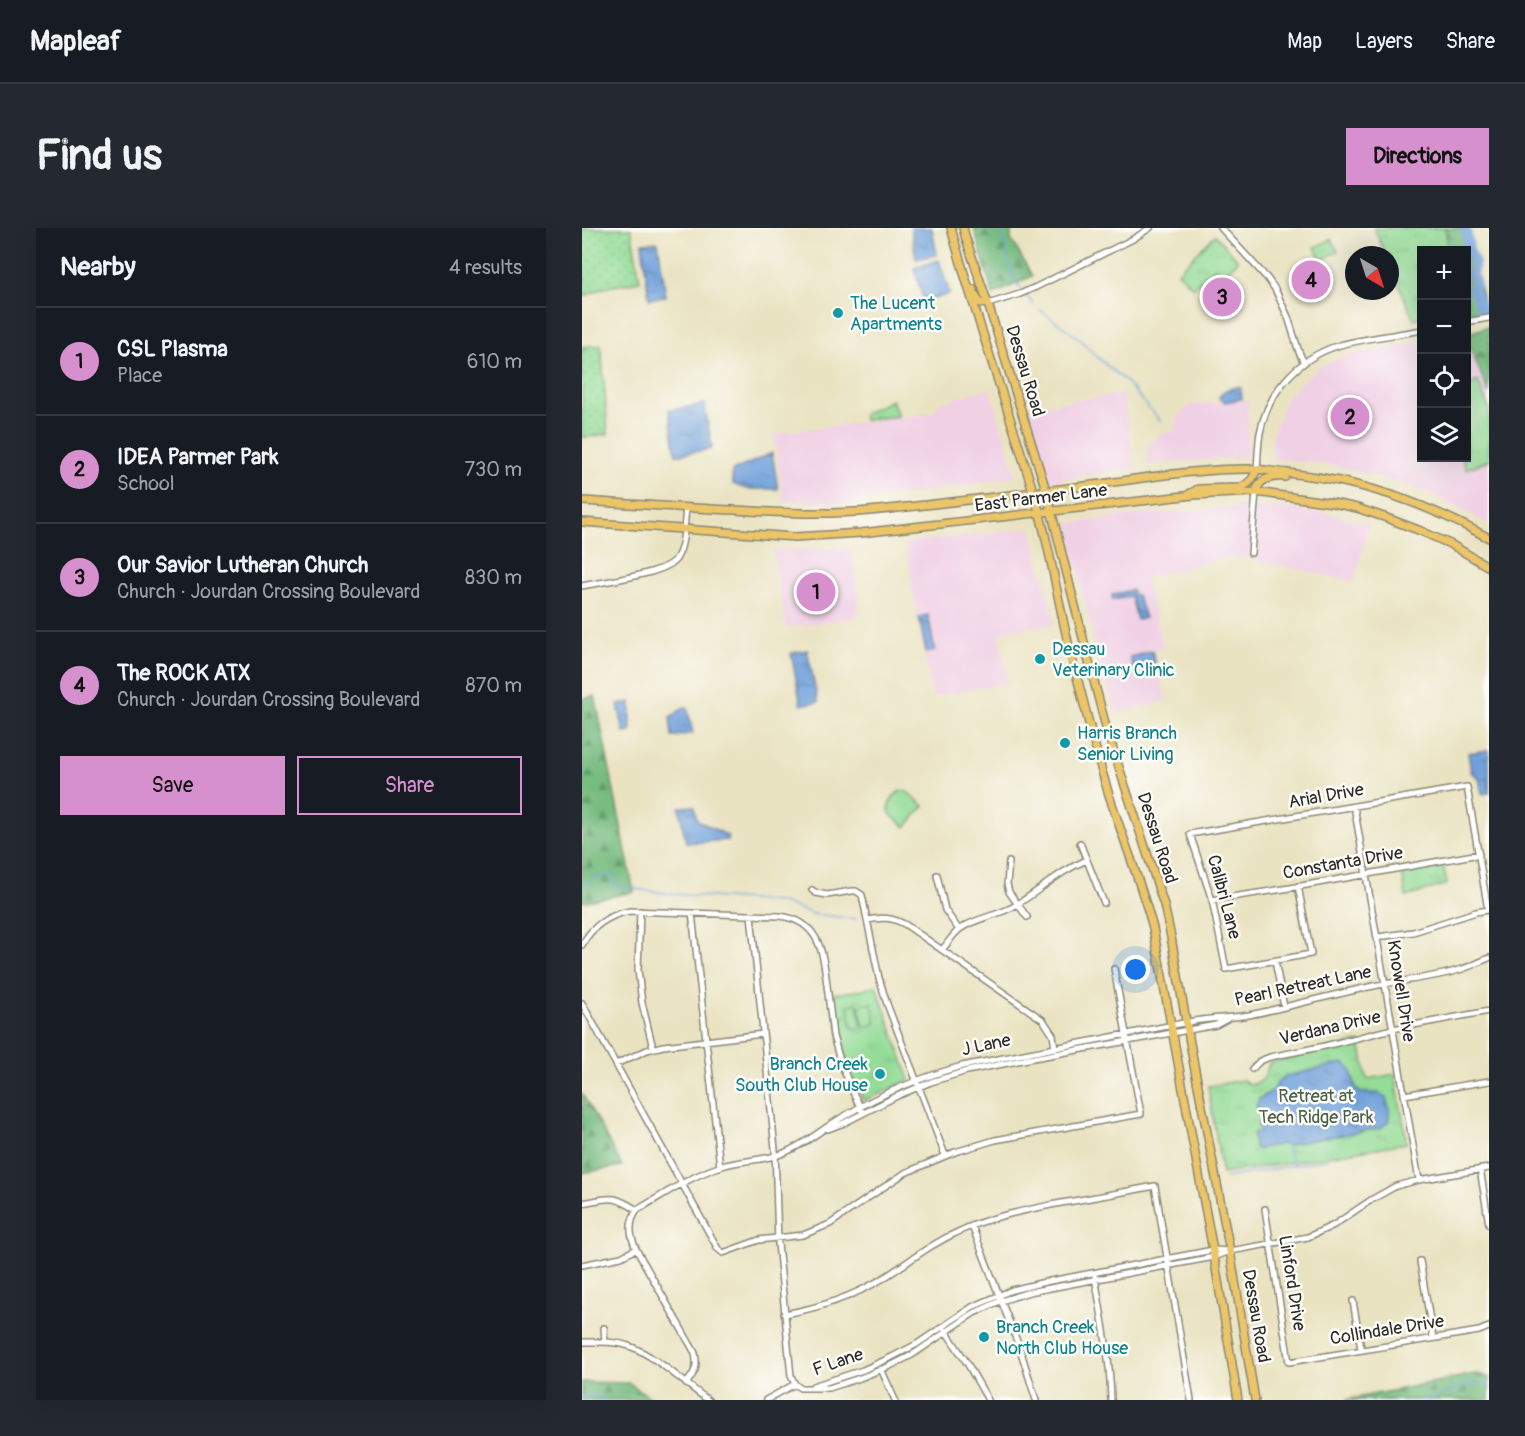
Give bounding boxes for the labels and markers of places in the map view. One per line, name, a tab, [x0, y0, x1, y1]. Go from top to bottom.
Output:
pin: 4	[1292, 257, 1330, 302]
pin: 3	[1202, 274, 1242, 320]
place label: The Lucent Apartments	[850, 292, 942, 336]
marker: The Lucent Apartments	[831, 306, 845, 320]
pin: 2	[1330, 394, 1370, 440]
pin: 1	[796, 570, 836, 614]
place label: Dessau Veterinary Clinic	[1052, 638, 1175, 682]
marker: Dessau Veterinary Clinic	[1033, 652, 1047, 666]
place label: Harris Branch Senior Living	[1077, 722, 1177, 766]
marker: Harris Branch Senior Living	[1058, 736, 1072, 750]
place label: Branch Creek South Club House	[735, 1053, 868, 1097]
marker: Branch Creek South Club House	[873, 1067, 887, 1081]
place label: Branch Creek North Club House	[996, 1316, 1128, 1360]
marker: Branch Creek North Club House	[977, 1330, 991, 1344]

